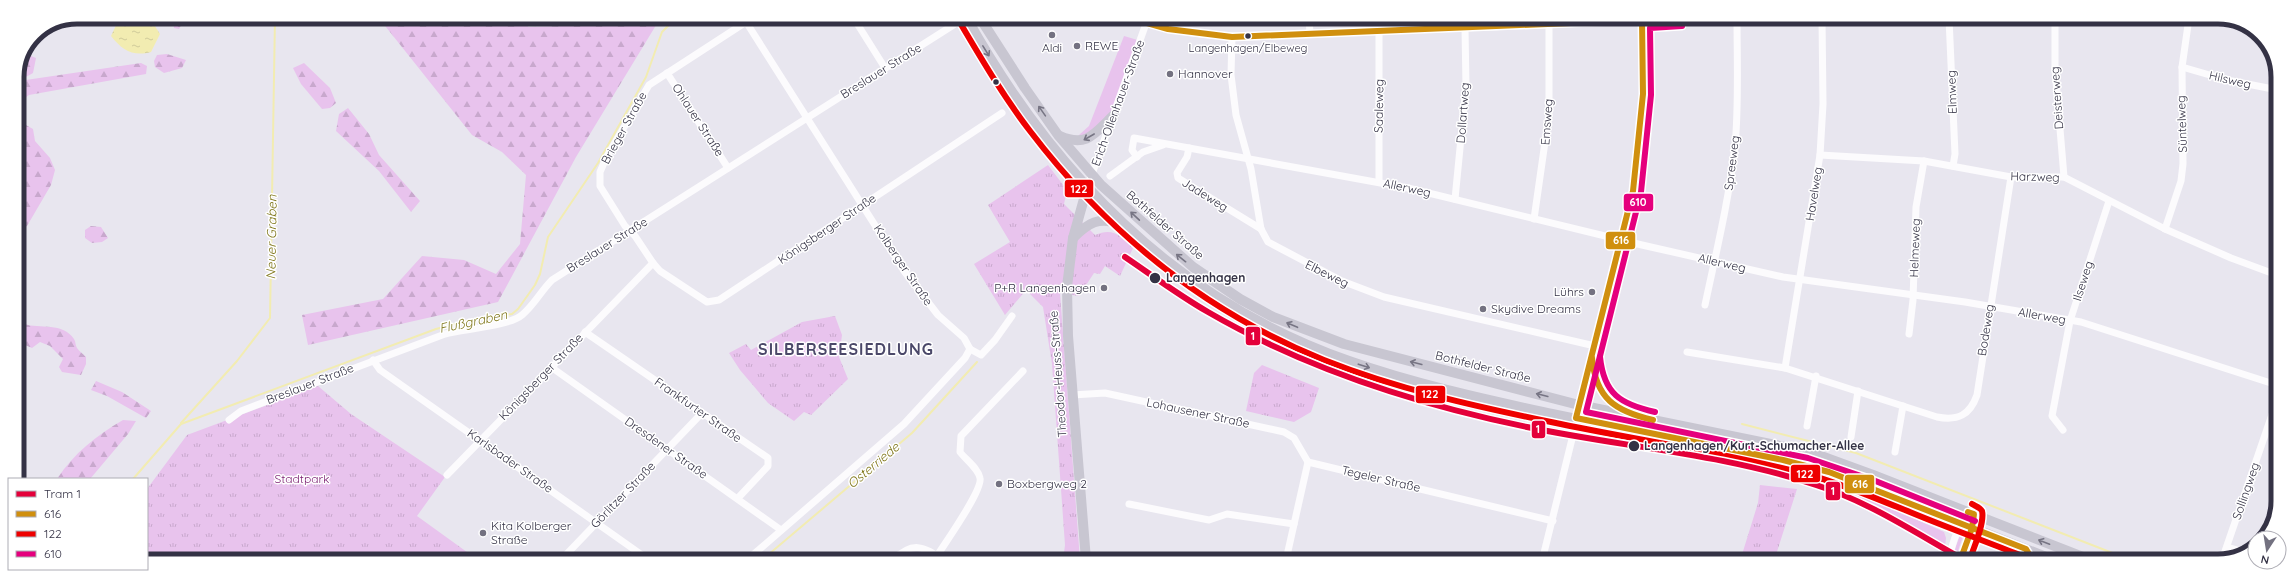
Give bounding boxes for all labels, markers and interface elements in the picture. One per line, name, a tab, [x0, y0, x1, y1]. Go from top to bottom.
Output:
marker: Aldi	[1047, 30, 1057, 40]
marker: Langenhagen/Elbeweg	[1243, 31, 1253, 41]
street label: Erich-Ollenhauer-Straße	[1088, 37, 1147, 168]
place label: REWE	[1085, 38, 1118, 53]
street label: Breslauer Straße	[837, 40, 924, 101]
place label: Aldi	[1042, 40, 1062, 55]
marker: REWE	[1072, 41, 1082, 51]
place label: Langenhagen/Elbeweg	[1189, 41, 1307, 55]
one-way arrow	[982, 45, 990, 56]
place label: Hannover	[1178, 66, 1233, 81]
street label: Deisterweg	[2047, 66, 2066, 130]
street label: Hilsweg	[2208, 67, 2253, 92]
marker: Hannover	[1165, 69, 1175, 79]
street label: Elmweg	[1943, 70, 1960, 114]
unlabelled marker	[991, 77, 1001, 87]
street label: Saaleweg	[1371, 79, 1386, 133]
street label: Ohlauer Straße	[669, 80, 728, 159]
street label: Dollartweg	[1453, 82, 1472, 144]
street label: Brieger Straße	[598, 89, 650, 166]
street label: Süntelweg	[2173, 95, 2190, 153]
street label: Emsweg	[1537, 98, 1556, 146]
one-way arrow	[1038, 106, 1046, 117]
one-way arrow	[1083, 133, 1095, 141]
street label: Spreeweg	[1721, 135, 1742, 191]
street label: Havelweg	[1802, 166, 1825, 222]
street label: Harzweg	[2010, 168, 2060, 185]
street label: Jadeweg	[1179, 175, 1231, 215]
street label: Allerweg	[1382, 175, 1432, 200]
line badge: 122	[1064, 179, 1094, 198]
text: 122	[1071, 182, 1087, 196]
street label: Bothfelder Straße	[1124, 187, 1207, 262]
street label: Königsberger Straße	[775, 190, 879, 267]
line badge: 610	[1623, 193, 1654, 212]
water label: Neuer Graben	[262, 194, 280, 279]
text: 610	[1630, 195, 1647, 209]
one-way arrow	[1130, 212, 1140, 221]
street label: Breslauer Straße	[563, 214, 650, 275]
street label: Helmeweg	[1906, 218, 1923, 278]
street label: Kolberger Straße	[871, 221, 936, 308]
line badge: 616	[1605, 231, 1636, 250]
text: 616	[1613, 233, 1629, 247]
street label: Allerweg	[1697, 250, 1747, 275]
one-way arrow	[1175, 253, 1186, 262]
street label: Elbeweg	[1303, 257, 1352, 291]
street label: Ilseweg	[2069, 259, 2096, 303]
place label: Langenhagen	[1166, 270, 1245, 285]
marker: Langenhagen	[1148, 271, 1162, 285]
place label: P+R Langenhagen	[994, 280, 1096, 295]
marker: P+R Langenhagen	[1099, 283, 1109, 293]
place label: Lührs	[1554, 284, 1584, 299]
marker: Lührs	[1587, 287, 1597, 297]
place label: Skydive Dreams	[1491, 301, 1581, 316]
street label: Bodeweg	[1974, 303, 1997, 357]
marker: Skydive Dreams	[1478, 304, 1488, 314]
street label: Allerweg	[2017, 304, 2067, 327]
water label: Flußgraben	[438, 306, 509, 336]
street label: Theodor-Heuss-Straße	[1046, 310, 1069, 438]
one-way arrow	[1286, 320, 1298, 328]
line badge: 1	[1245, 326, 1261, 346]
text: 1	[1251, 329, 1255, 343]
street label: Königsberger Straße	[495, 330, 586, 423]
district label: SILBERSEESIEDLUNG	[758, 339, 934, 359]
street label: Bothfelder Straße	[1434, 347, 1533, 386]
one-way arrow	[1409, 358, 1422, 366]
street label: Breslauer Straße	[264, 360, 356, 407]
one-way arrow	[1357, 363, 1369, 371]
street label: Frankfurter Straße	[652, 374, 745, 445]
line badge: 122	[1415, 385, 1446, 404]
text: 122	[1422, 387, 1438, 401]
one-way arrow	[1535, 391, 1548, 398]
street label: Lohausener Straße	[1145, 394, 1251, 431]
street label: Dresdener Straße	[622, 413, 711, 482]
line badge: 1	[1531, 420, 1546, 439]
text: 1	[1536, 422, 1540, 436]
street label: Karlsbader Straße	[464, 425, 556, 496]
water label: Osterriede	[844, 438, 903, 491]
place label: Langenhagen/Kurt-Schumacher-Allee	[1644, 438, 1864, 453]
marker: Langenhagen/Kurt-Schumacher-Allee	[1627, 439, 1641, 453]
street label: Görlitzer Straße	[587, 458, 658, 531]
street label: Sollingweg	[2229, 460, 2262, 522]
street label: Tegeler Straße	[1340, 462, 1422, 495]
line badge: 122	[1790, 464, 1821, 483]
text: 122	[1797, 467, 1813, 481]
park label: Stadtpark	[274, 471, 330, 486]
line badge: 616	[1844, 474, 1875, 494]
place label: Boxbergweg 2	[1007, 476, 1087, 491]
text: 616	[1852, 477, 1868, 491]
legend	[8, 478, 148, 570]
marker: Boxbergweg 2	[994, 479, 1004, 489]
line badge: 1	[1825, 481, 1841, 501]
text: 1	[1831, 484, 1835, 498]
text: Tram 1	[44, 486, 81, 501]
text: 616	[44, 506, 62, 521]
place label: Kita Kolberger Straße	[491, 518, 572, 547]
text: 122	[44, 526, 62, 541]
marker: Kita Kolberger Straße	[478, 528, 488, 538]
north arrow	[2247, 530, 2287, 570]
one-way arrow	[2038, 537, 2050, 545]
text: 610	[44, 546, 62, 561]
text: N	[2260, 552, 2270, 567]

